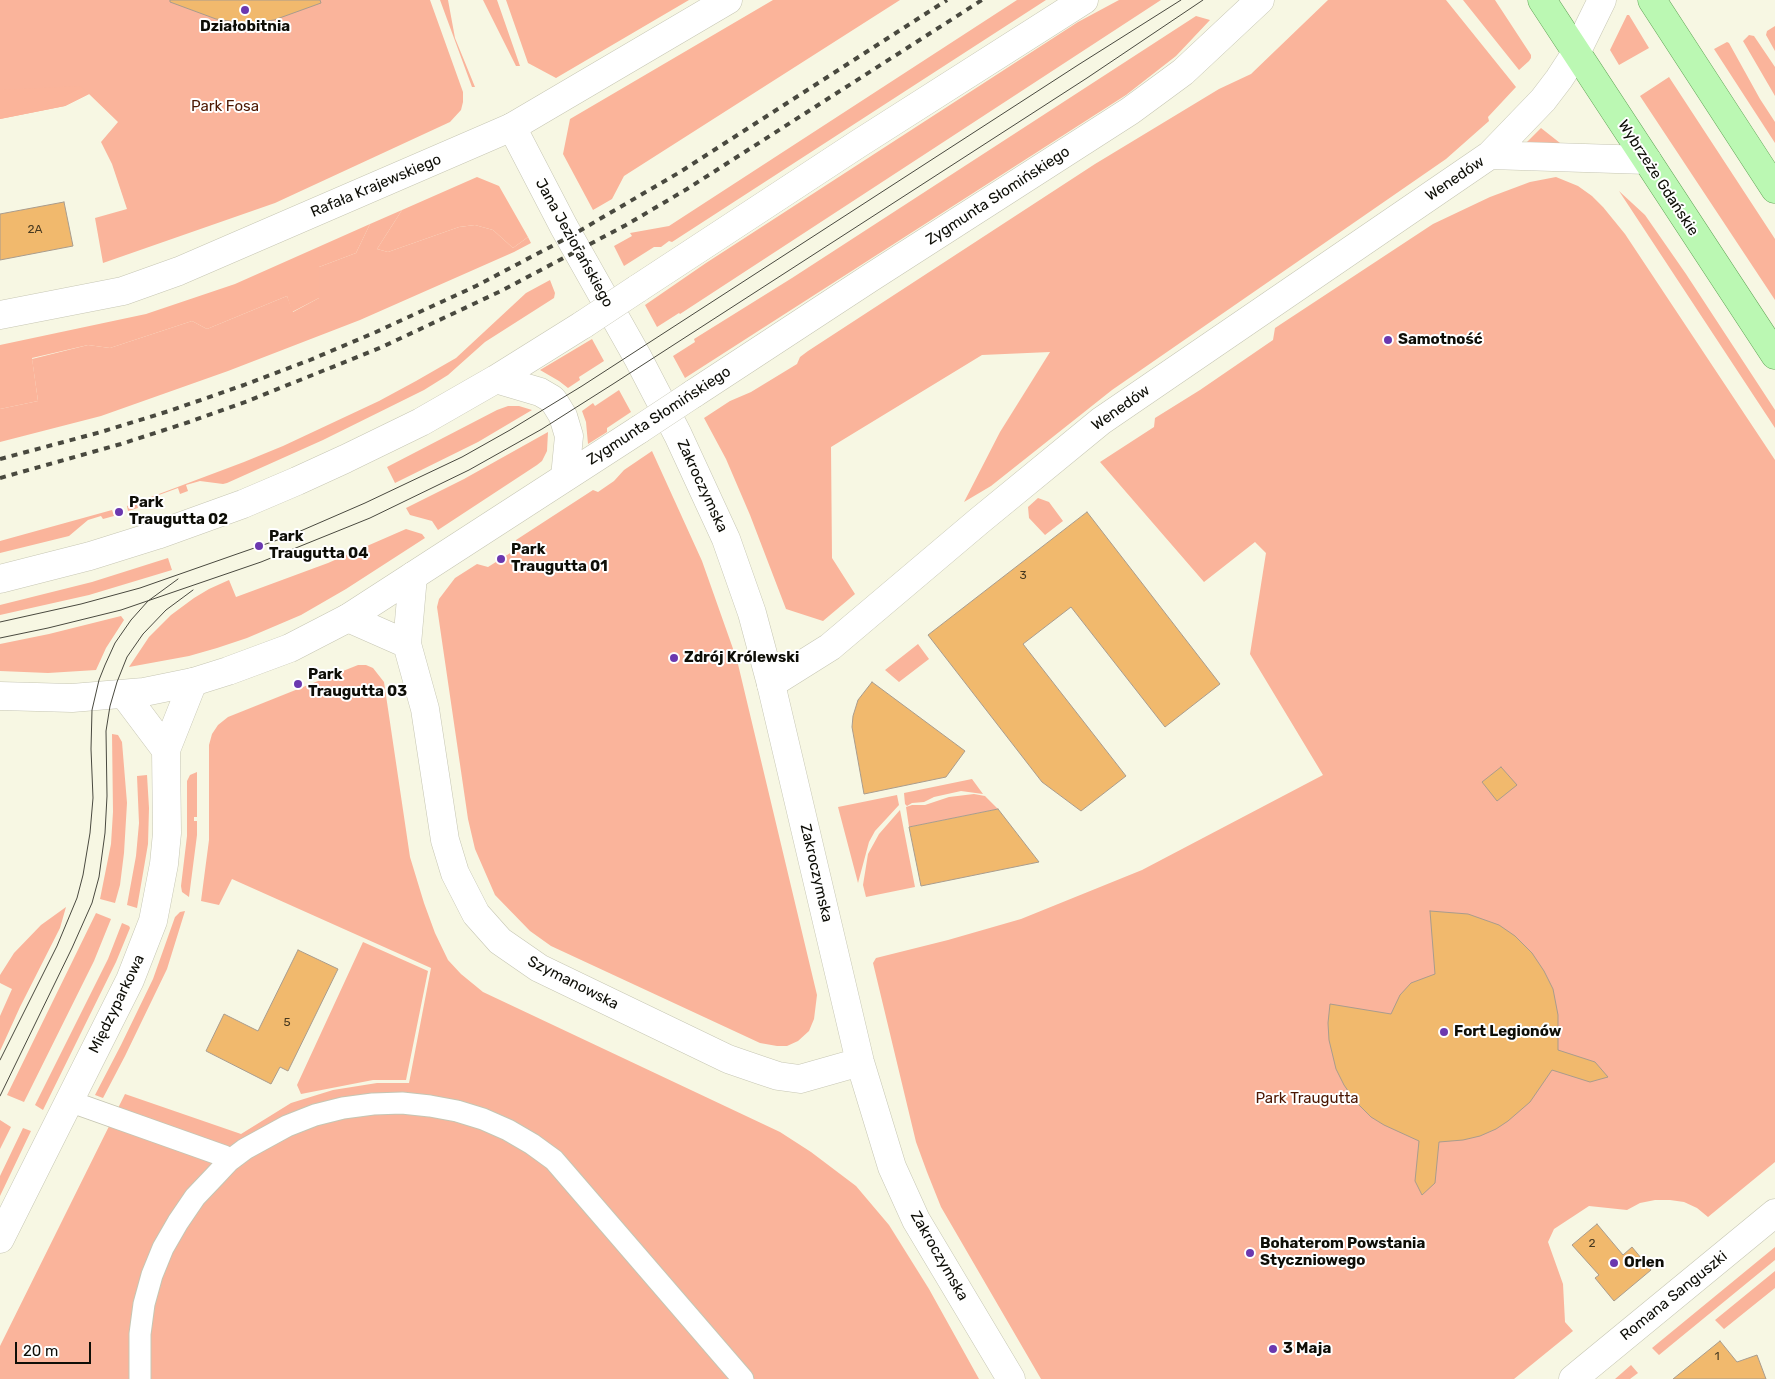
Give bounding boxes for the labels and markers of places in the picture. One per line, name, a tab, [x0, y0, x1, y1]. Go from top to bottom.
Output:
marker: Działobitnia	[239, 4, 251, 16]
place label: Działobitnia	[200, 18, 290, 36]
place label: Samotność	[1398, 331, 1483, 349]
marker: Samotność	[1382, 334, 1394, 346]
place label: Park Traugutta 02	[129, 494, 228, 529]
marker: Park Traugutta 02	[113, 506, 125, 518]
place label: Park Traugutta 04	[269, 528, 368, 563]
marker: Park Traugutta 04	[253, 540, 265, 552]
place label: Park Traugutta 01	[511, 541, 608, 576]
marker: Park Traugutta 01	[495, 553, 507, 565]
place label: Zdrój Królewski	[684, 649, 799, 667]
marker: Zdrój Królewski	[668, 652, 680, 664]
place label: Park Traugutta 03	[308, 666, 407, 701]
marker: Park Traugutta 03	[292, 678, 304, 690]
place label: Fort Legionów	[1454, 1023, 1561, 1041]
marker: Fort Legionów	[1438, 1026, 1450, 1038]
place label: Bohaterom Powstania Styczniowego	[1260, 1235, 1425, 1270]
marker: Bohaterom Powstania Styczniowego	[1244, 1247, 1256, 1259]
place label: Orlen	[1624, 1254, 1664, 1272]
marker: Orlen	[1608, 1257, 1620, 1269]
place label: 3 Maja	[1283, 1340, 1331, 1358]
marker: 3 Maja	[1267, 1343, 1279, 1355]

